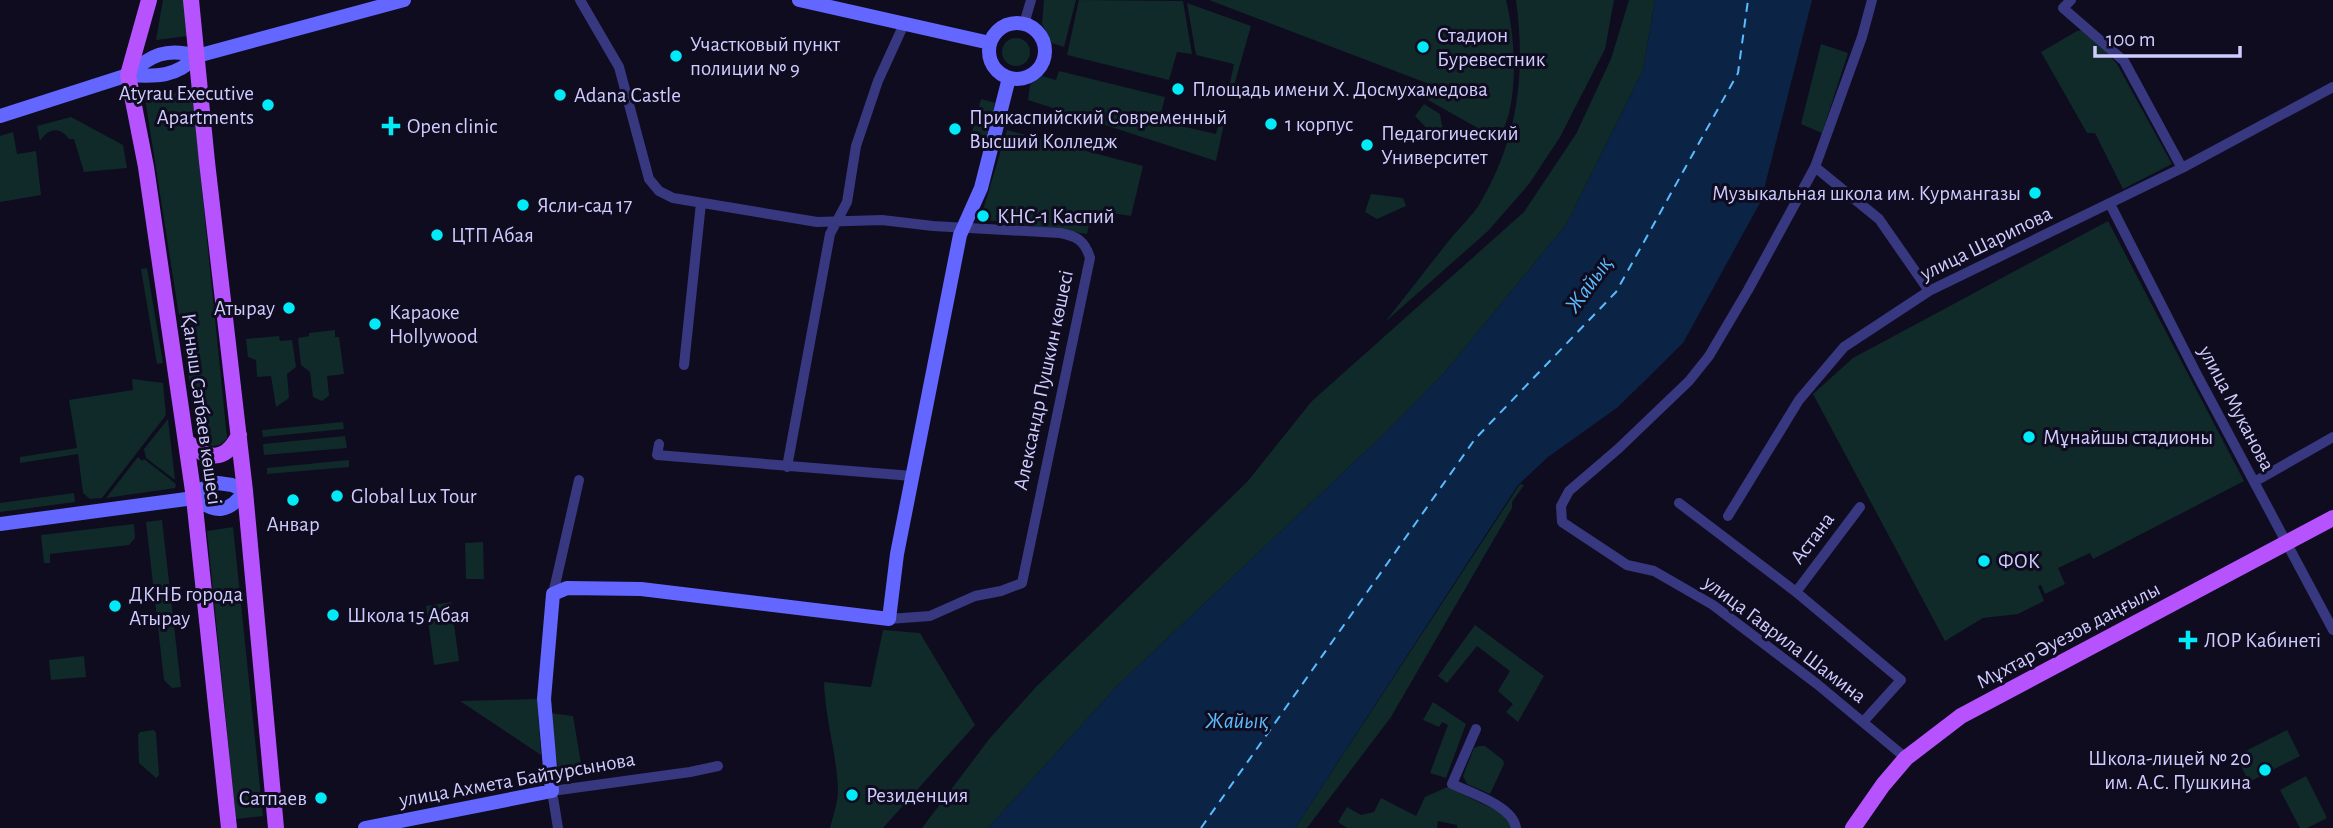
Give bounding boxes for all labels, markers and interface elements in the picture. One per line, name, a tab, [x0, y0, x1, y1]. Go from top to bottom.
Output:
scale bar	[2095, 14, 2240, 58]
place label: Стадион Буревестник	[1437, 25, 1546, 70]
text: 100 m	[2106, 29, 2156, 50]
place label: Участковый пункт полиции № 9	[690, 34, 841, 79]
marker: Стадион Буревестник	[1415, 39, 1431, 55]
marker: Участковый пункт полиции № 9	[668, 48, 684, 64]
place label: Площадь имени Х. Досмухамедова	[1192, 79, 1488, 100]
marker: Площадь имени Х. Досмухамедова	[1170, 81, 1186, 97]
place label: Atyrau Executive Apartments	[119, 83, 254, 128]
place label: Adana Сastle	[574, 85, 681, 106]
marker: Adana Сastle	[552, 87, 568, 103]
marker: Atyrau Executive Apartments	[260, 97, 276, 113]
place label: Прикаспийский Современный Высший Колледж	[969, 107, 1228, 152]
place label: 1 корпус	[1285, 114, 1353, 135]
marker: Open clinic	[381, 116, 401, 136]
place label: Open clinic	[407, 116, 497, 137]
marker: 1 корпус	[1263, 116, 1279, 132]
marker: Прикаспийский Современный Высший Колледж	[947, 121, 963, 137]
place label: Педагогический Университет	[1381, 123, 1519, 168]
marker: Педагогический Университет	[1359, 137, 1375, 153]
place label: Музыкальная школа им. Курмангазы	[1712, 183, 2021, 204]
marker: Музыкальная школа им. Курмангазы	[2027, 185, 2043, 201]
place label: Ясли-сад 17	[537, 195, 632, 216]
marker: Ясли-сад 17	[515, 197, 531, 213]
street label: улица Шарипова	[1916, 202, 2056, 285]
place label: КНС-1 Каспий	[997, 206, 1115, 227]
marker: КНС-1 Каспий	[975, 208, 991, 224]
place label: ЦТП Абая	[451, 225, 534, 246]
marker: ЦТП Абая	[429, 227, 445, 243]
water label: Жайық	[1561, 252, 1617, 317]
street label: Александр Пушкин көшесі	[1010, 268, 1077, 492]
place label: Атырау	[214, 298, 275, 319]
marker: Атырау	[281, 300, 297, 316]
place label: Караоке Hollywood	[389, 302, 478, 347]
street label: Қаныш Сәтбаев көшесі	[178, 312, 225, 506]
marker: Караоке Hollywood	[367, 316, 383, 332]
street label: улица Муканова	[2194, 341, 2278, 475]
place label: Мұнайшы стадионы	[2043, 427, 2213, 448]
marker: Мұнайшы стадионы	[2021, 429, 2037, 445]
place label: Global Lux Tour	[351, 486, 477, 507]
marker: Global Lux Tour	[329, 488, 345, 504]
marker: Анвар	[285, 492, 301, 508]
street label: Астана	[1786, 508, 1839, 568]
place label: Анвар	[266, 514, 320, 535]
place label: ФОК	[1998, 551, 2040, 572]
marker: ФОК	[1976, 553, 1992, 569]
street label: улица Гаврила Шамина	[1699, 571, 1870, 707]
street label: Мұхтар Әуезов даңғылы	[1973, 578, 2164, 693]
place label: ДКНБ города Атырау	[129, 584, 243, 629]
marker: ДКНБ города Атырау	[107, 598, 123, 614]
place label: Школа 15 Абая	[347, 605, 470, 626]
marker: Школа 15 Абая	[325, 607, 341, 623]
marker: ЛОР Кабинетi	[2178, 630, 2198, 650]
place label: ЛОР Кабинетi	[2204, 630, 2321, 651]
water label: Жайық	[1205, 710, 1269, 733]
street label: улица Ахмета Байтурсынова	[396, 748, 637, 811]
place label: Школа-лицей № 20 им. А.С. Пушкина	[2088, 748, 2251, 793]
marker: Школа-лицей № 20 им. А.С. Пушкина	[2257, 762, 2273, 778]
place label: Резиденция	[866, 785, 968, 806]
marker: Резиденция	[844, 787, 860, 803]
place label: Сатпаев	[238, 788, 307, 809]
marker: Сатпаев	[313, 790, 329, 806]

